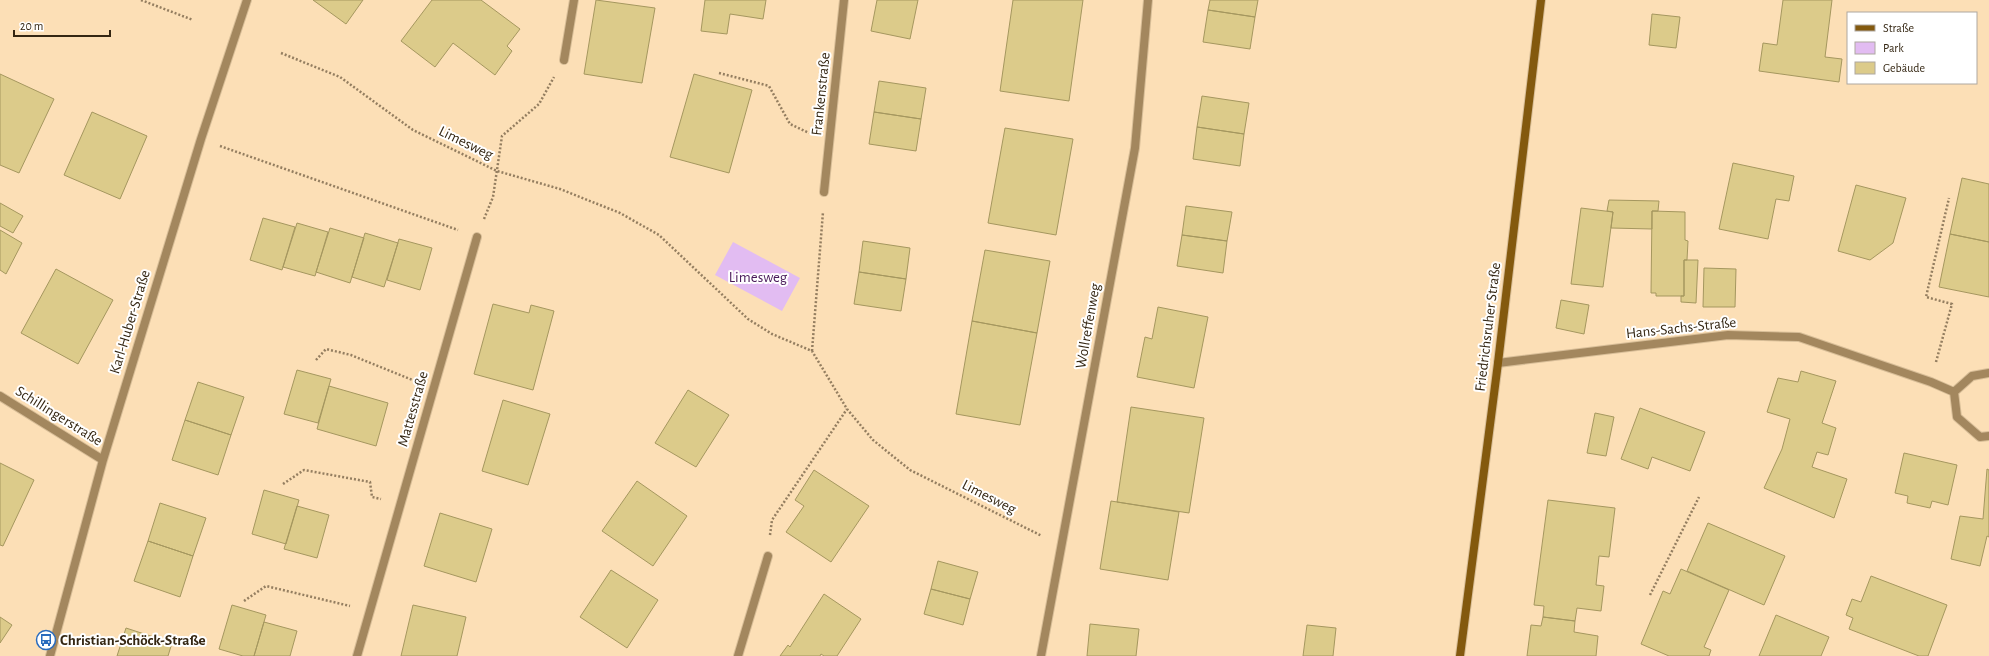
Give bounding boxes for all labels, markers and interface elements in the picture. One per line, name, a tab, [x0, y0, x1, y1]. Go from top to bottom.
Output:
scale bar	[14, 12, 110, 38]
legend	[1847, 12, 1977, 84]
text: 20 m	[20, 20, 43, 32]
text: Straße	[1883, 22, 1914, 34]
text: Park	[1883, 42, 1904, 54]
street label: Frankenstraße	[809, 52, 833, 136]
text: Gebäude	[1883, 62, 1925, 74]
street label: Limesweg	[437, 123, 496, 163]
street label: Friedrichsruher Straße	[1473, 262, 1503, 392]
street label: Karl-Huber-Straße	[107, 268, 153, 376]
park label: Limesweg	[729, 270, 788, 285]
street label: Wollreffenweg	[1073, 281, 1103, 370]
street label: Hans-Sachs-Straße	[1625, 315, 1737, 341]
street label: Mattesstraße	[395, 370, 431, 448]
street label: Schillingerstraße	[13, 383, 105, 449]
street label: Limesweg	[960, 477, 1019, 517]
bus stop icon: Christian-Schöck-Straße	[35, 629, 57, 651]
place label: Christian-Schöck-Straße	[60, 633, 206, 648]

